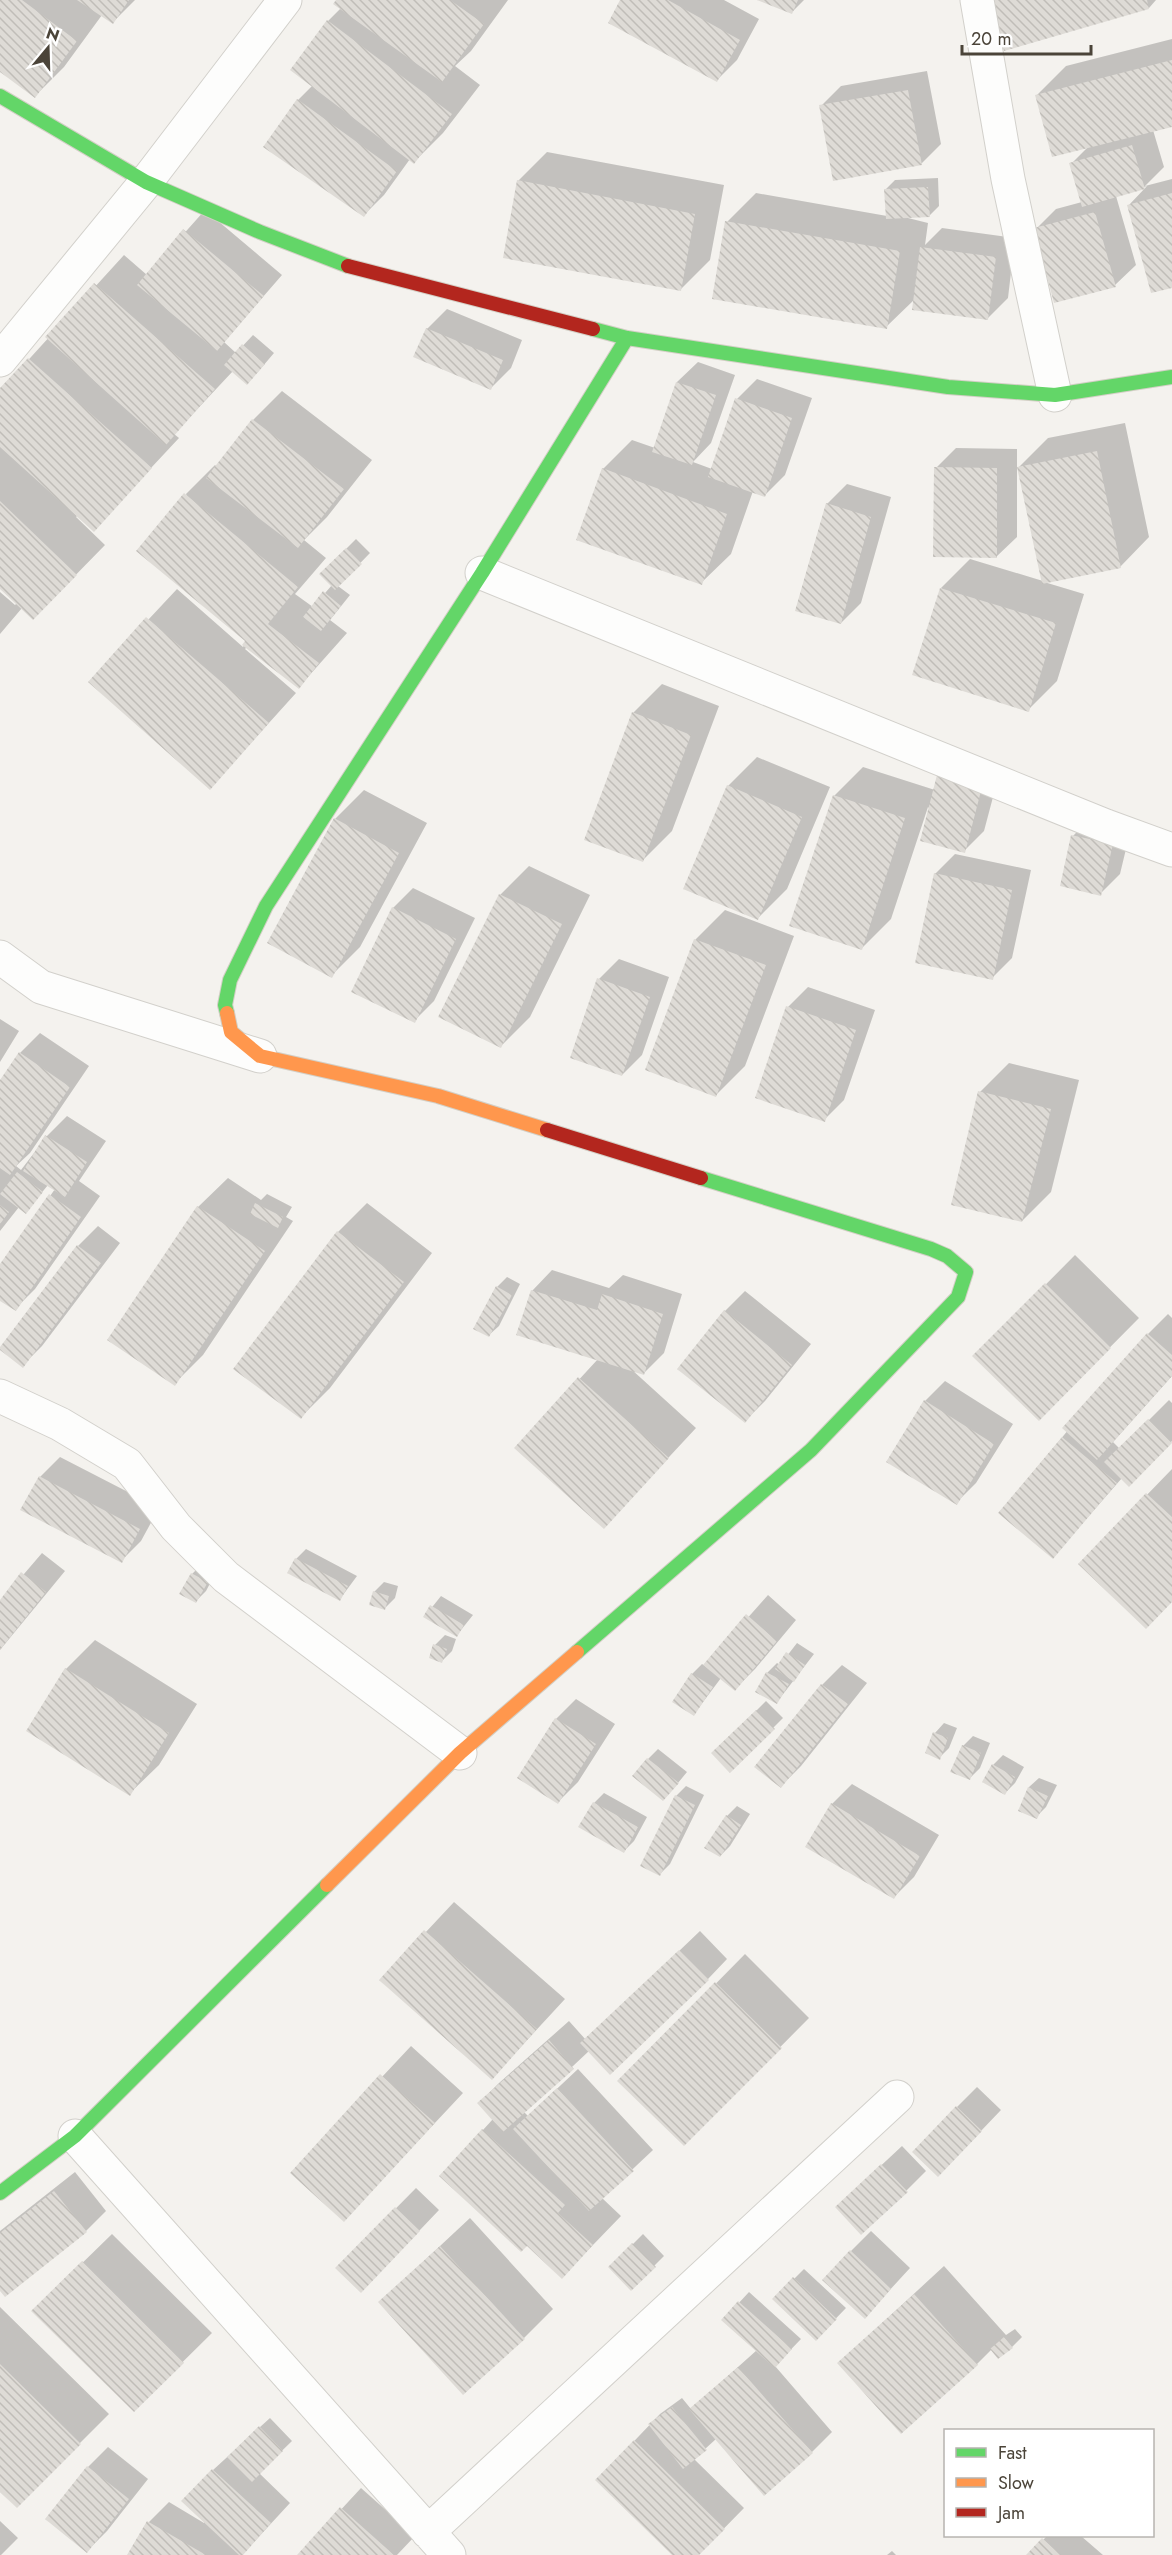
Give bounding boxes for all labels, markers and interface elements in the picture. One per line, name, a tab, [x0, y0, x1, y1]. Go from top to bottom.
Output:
north arrow	[18, 18, 78, 78]
scale bar	[962, 18, 1091, 56]
text: N	[43, 21, 62, 47]
text: 20 m	[971, 26, 1011, 52]
legend	[944, 2429, 1154, 2537]
text: Fast	[998, 2440, 1027, 2466]
text: Slow	[998, 2470, 1035, 2496]
text: Jam	[996, 2500, 1025, 2526]

